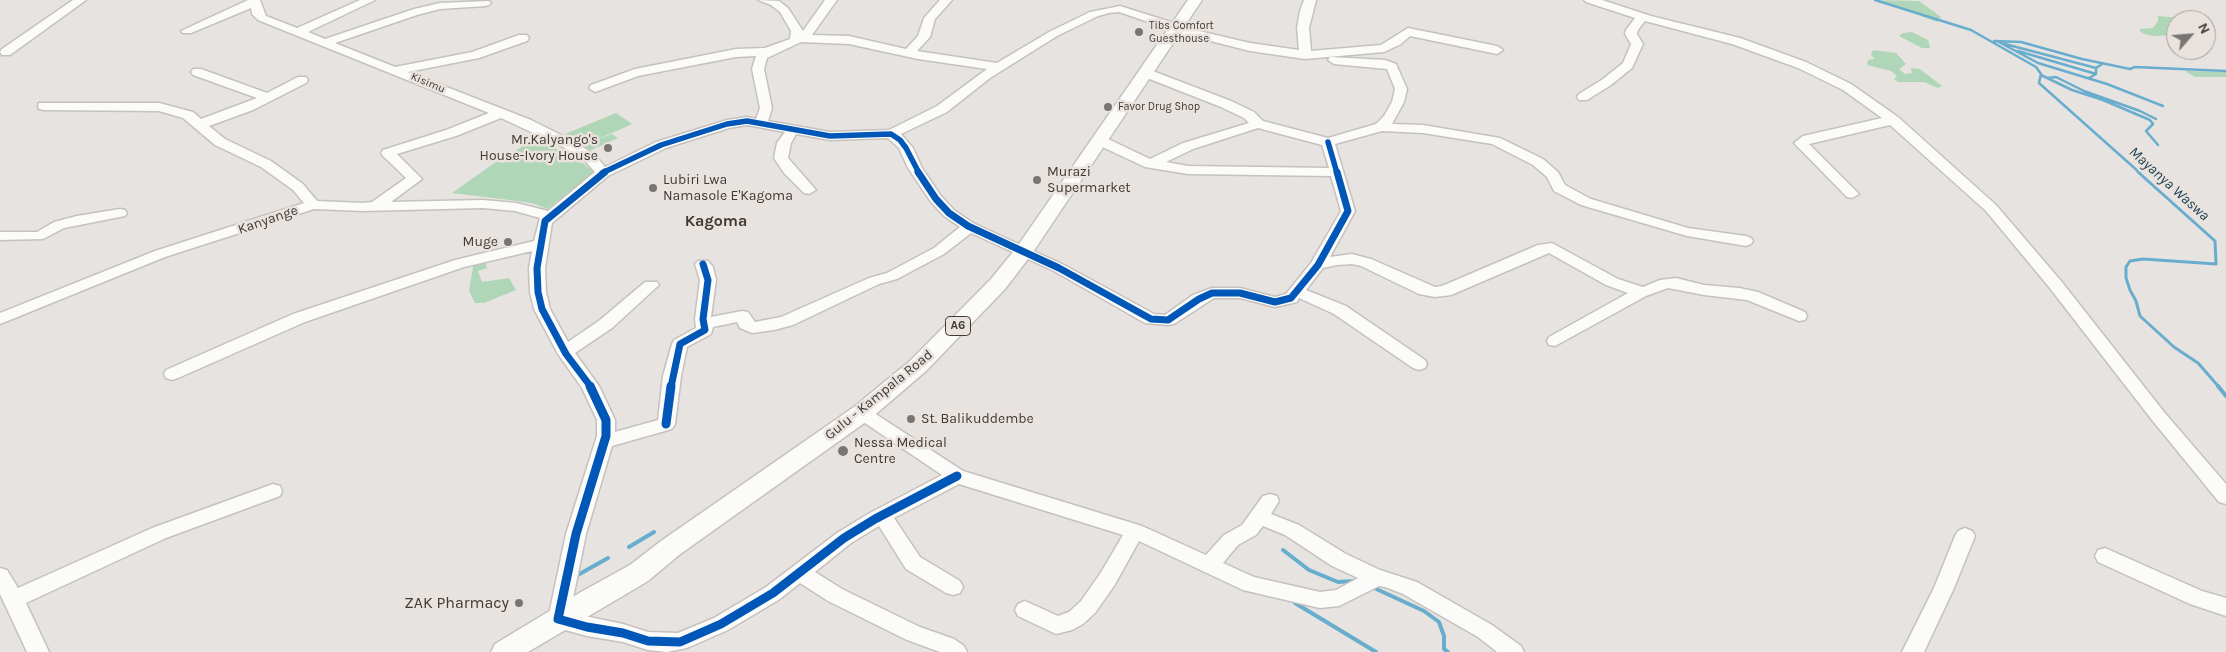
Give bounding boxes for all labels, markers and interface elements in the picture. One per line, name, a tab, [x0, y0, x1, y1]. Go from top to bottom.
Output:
north arrow	[2166, 10, 2216, 60]
place label: Tibs Comfort Guesthouse	[1149, 19, 1214, 45]
text: N	[2194, 20, 2214, 37]
marker: Tibs Comfort Guesthouse	[1133, 26, 1145, 38]
street label: Kisimu	[409, 70, 447, 96]
place label: Favor Drug Shop	[1118, 100, 1200, 114]
marker: Favor Drug Shop	[1102, 101, 1114, 113]
place label: Mr.Kalyango's House-Ivory House	[480, 132, 598, 164]
marker: Mr.Kalyango's House-Ivory House	[602, 142, 614, 154]
water label: Mayanya Waswa	[2125, 143, 2213, 225]
place label: Murazi Supermarket	[1047, 164, 1131, 196]
place label: Lubiri Lwa Namasole E'Kagoma	[663, 172, 793, 204]
marker: Murazi Supermarket	[1031, 174, 1043, 186]
marker: Lubiri Lwa Namasole E'Kagoma	[647, 182, 659, 194]
street label: Kanyange	[236, 202, 300, 238]
district label: Kagoma	[685, 211, 747, 231]
place label: Muge	[463, 234, 498, 250]
marker: Muge	[502, 236, 514, 248]
road number: A6	[946, 316, 970, 336]
street label: Gulu - Kampala Road	[822, 346, 936, 444]
place label: St. Balikuddembe	[921, 411, 1034, 427]
marker: St. Balikuddembe	[905, 413, 917, 425]
place label: Nessa Medical Centre	[854, 435, 947, 468]
marker: Nessa Medical Centre	[836, 444, 850, 458]
place label: ZAK Pharmacy	[404, 593, 509, 613]
marker: ZAK Pharmacy	[513, 597, 525, 609]

